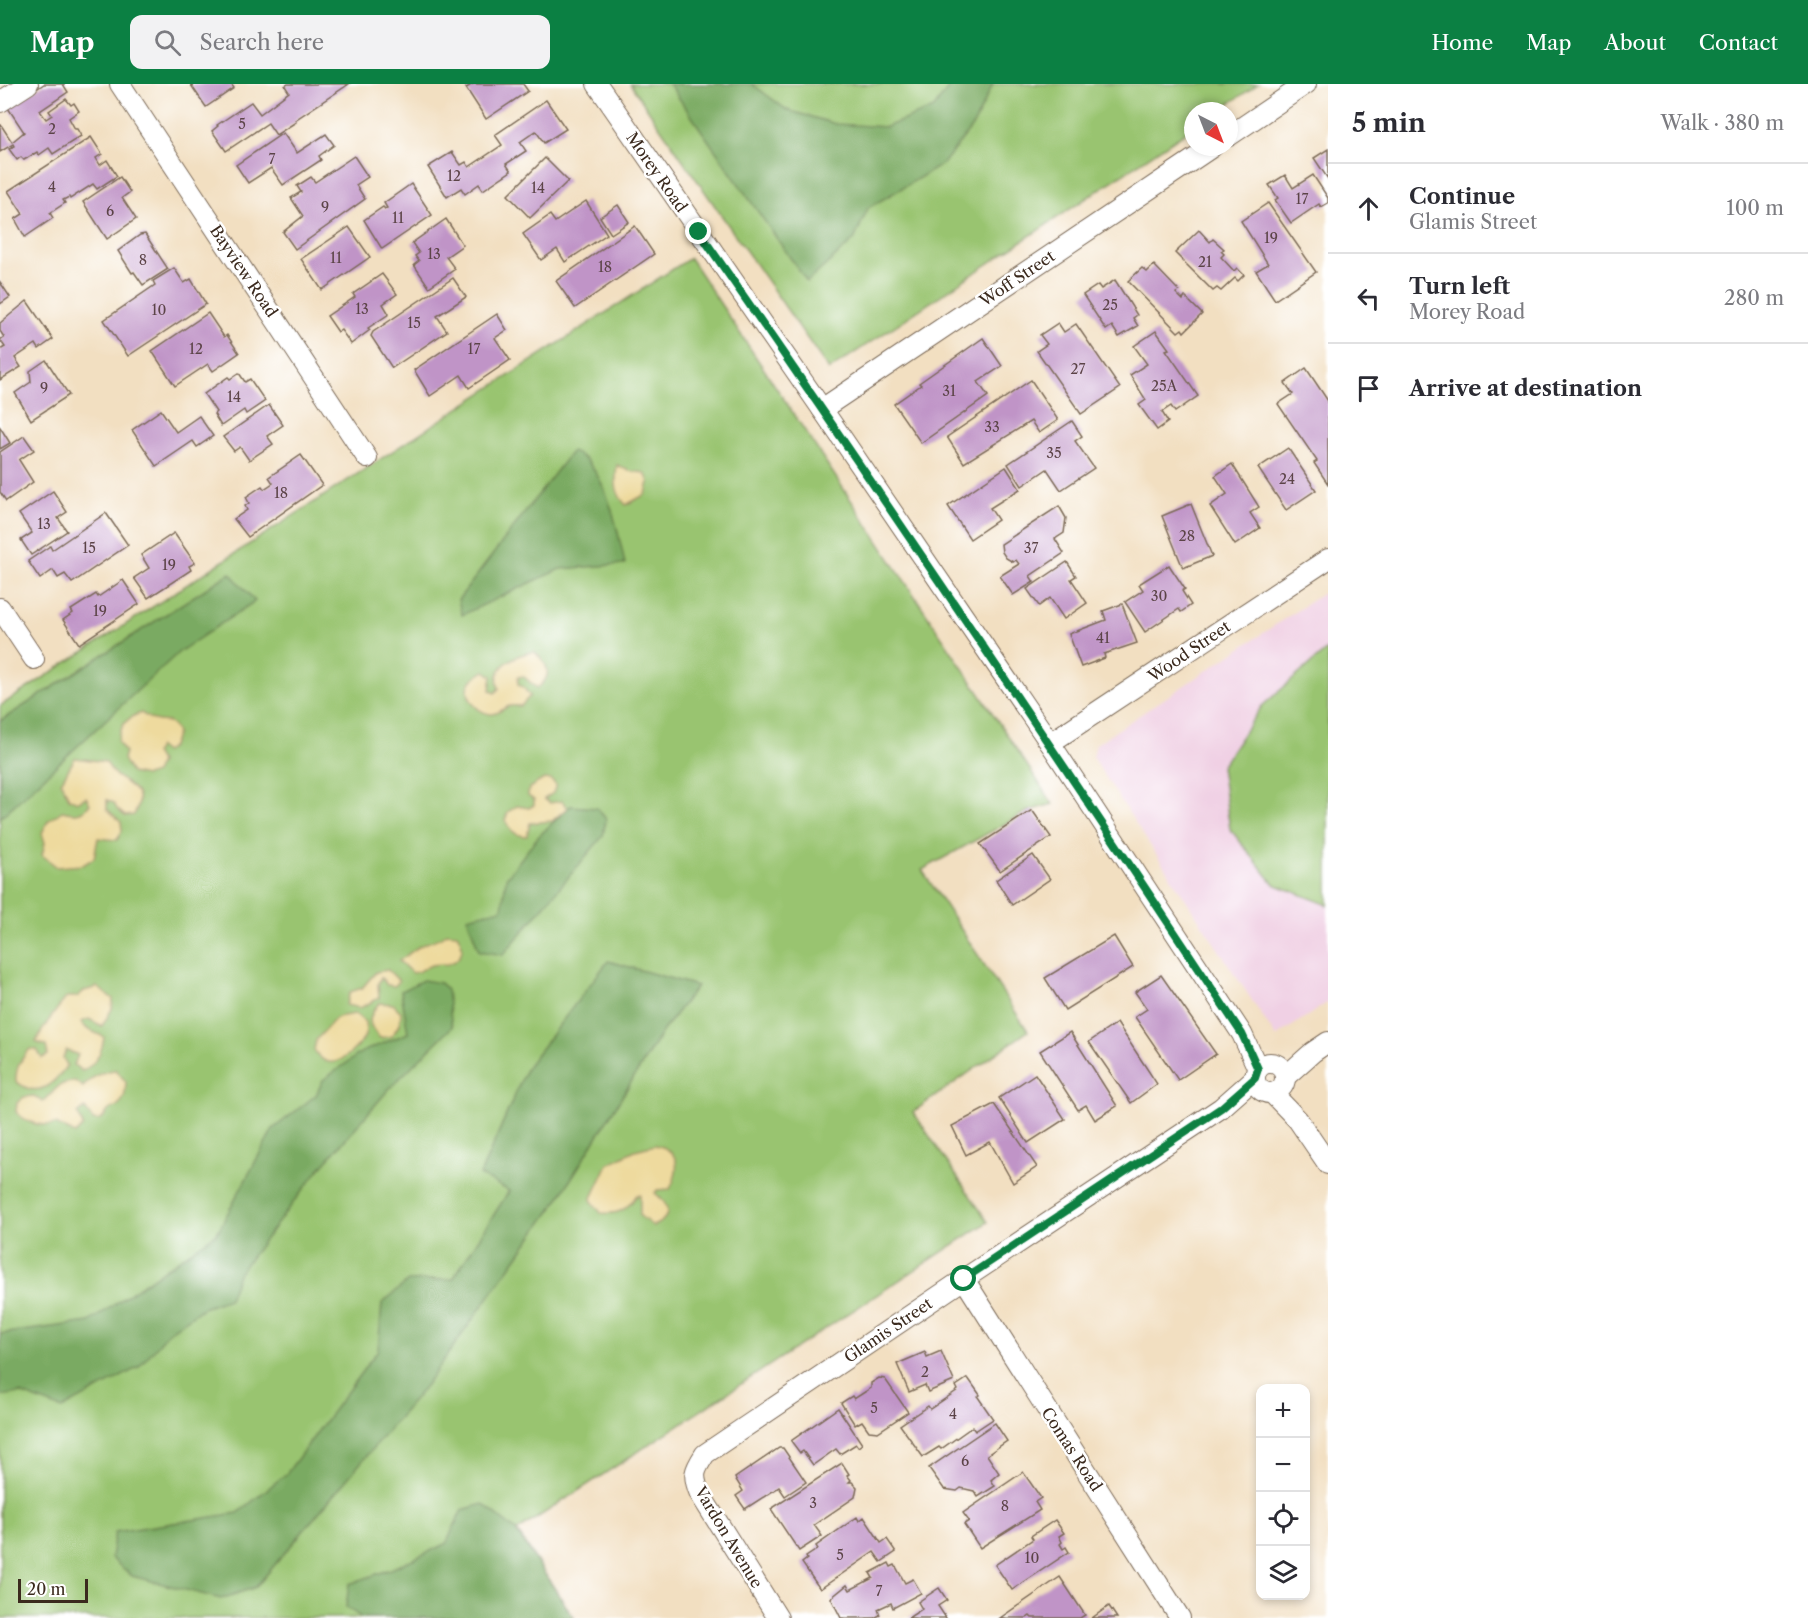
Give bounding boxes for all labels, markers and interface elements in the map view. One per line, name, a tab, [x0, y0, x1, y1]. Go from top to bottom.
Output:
search box	[130, 15, 550, 69]
text: Map	[30, 25, 94, 59]
icon: search	[151, 26, 184, 59]
text: Search here	[199, 29, 324, 56]
text: Home	[1432, 30, 1493, 55]
text: Map	[1526, 30, 1571, 55]
text: About	[1604, 30, 1666, 55]
text: Contact	[1699, 30, 1778, 55]
north arrow	[1184, 102, 1238, 156]
text: 5 min	[1352, 107, 1426, 139]
text: Walk · 380 m	[1660, 111, 1784, 135]
house number: 5	[238, 115, 246, 133]
house number: 2	[48, 120, 56, 138]
street label: Morey Road	[622, 128, 692, 216]
house number: 7	[269, 150, 276, 168]
house number: 12	[447, 167, 461, 185]
house number: 4	[48, 178, 56, 196]
house number: 14	[531, 179, 545, 197]
text: Continue	[1409, 183, 1515, 210]
house number: 17	[1296, 190, 1308, 208]
icon: ahead	[1352, 192, 1385, 225]
text: 100 m	[1726, 196, 1784, 220]
house number: 9	[321, 198, 329, 216]
house number: 6	[106, 202, 114, 220]
house number: 11	[392, 209, 404, 227]
text: Glamis Street	[1409, 210, 1537, 234]
route end	[685, 218, 711, 244]
street label: Bayview Road	[206, 221, 282, 321]
house number: 19	[1264, 229, 1278, 247]
house number: 13	[427, 245, 441, 263]
street label: Woff Street	[975, 245, 1059, 311]
house number: 11	[330, 249, 342, 267]
house number: 8	[139, 251, 147, 269]
house number: 21	[1198, 253, 1212, 271]
house number: 18	[598, 258, 612, 276]
text: Turn left	[1409, 273, 1510, 300]
icon: left	[1352, 282, 1385, 315]
text: 280 m	[1724, 286, 1784, 310]
house number: 25	[1102, 296, 1118, 314]
house number: 13	[355, 300, 369, 318]
text: Morey Road	[1409, 300, 1525, 324]
house number: 10	[152, 301, 166, 319]
house number: 15	[407, 314, 421, 332]
house number: 12	[189, 340, 203, 358]
house number: 17	[468, 340, 480, 358]
house number: 27	[1071, 360, 1086, 378]
icon: arrive	[1352, 372, 1385, 405]
text: Arrive at destination	[1409, 375, 1642, 402]
house number: 25A	[1151, 377, 1178, 395]
house number: 9	[40, 379, 48, 397]
house number: 31	[942, 382, 956, 400]
house number: 14	[227, 388, 241, 406]
house number: 33	[984, 418, 1000, 436]
house number: 35	[1046, 444, 1062, 462]
house number: 24	[1279, 470, 1295, 488]
house number: 18	[274, 484, 288, 502]
house number: 13	[37, 515, 51, 533]
house number: 28	[1179, 527, 1195, 545]
house number: 15	[82, 539, 96, 557]
house number: 37	[1024, 539, 1038, 557]
house number: 19	[162, 556, 176, 574]
house number: 30	[1151, 587, 1167, 605]
house number: 19	[93, 602, 107, 620]
street label: Wood Street	[1143, 616, 1234, 686]
house number: 41	[1096, 629, 1110, 647]
route start	[950, 1265, 976, 1291]
street label: Glamis Street	[840, 1293, 936, 1367]
house number: 2	[921, 1363, 929, 1381]
map controls	[1256, 1384, 1310, 1600]
button: +	[1256, 1384, 1310, 1438]
house number: 5	[870, 1399, 878, 1417]
street label: Comas Road	[1037, 1403, 1107, 1495]
house number: 4	[949, 1405, 957, 1423]
button: −	[1256, 1438, 1310, 1492]
house number: 6	[961, 1452, 969, 1470]
street label: Vardon Avenue	[690, 1482, 767, 1592]
button: locate	[1256, 1492, 1310, 1546]
house number: 3	[809, 1494, 817, 1512]
house number: 8	[1001, 1497, 1009, 1515]
house number: 5	[836, 1546, 844, 1564]
button: layers	[1256, 1546, 1310, 1600]
house number: 10	[1025, 1549, 1039, 1567]
scale bar	[18, 1576, 88, 1604]
text: 20 m	[27, 1579, 66, 1599]
house number: 7	[876, 1582, 883, 1600]

